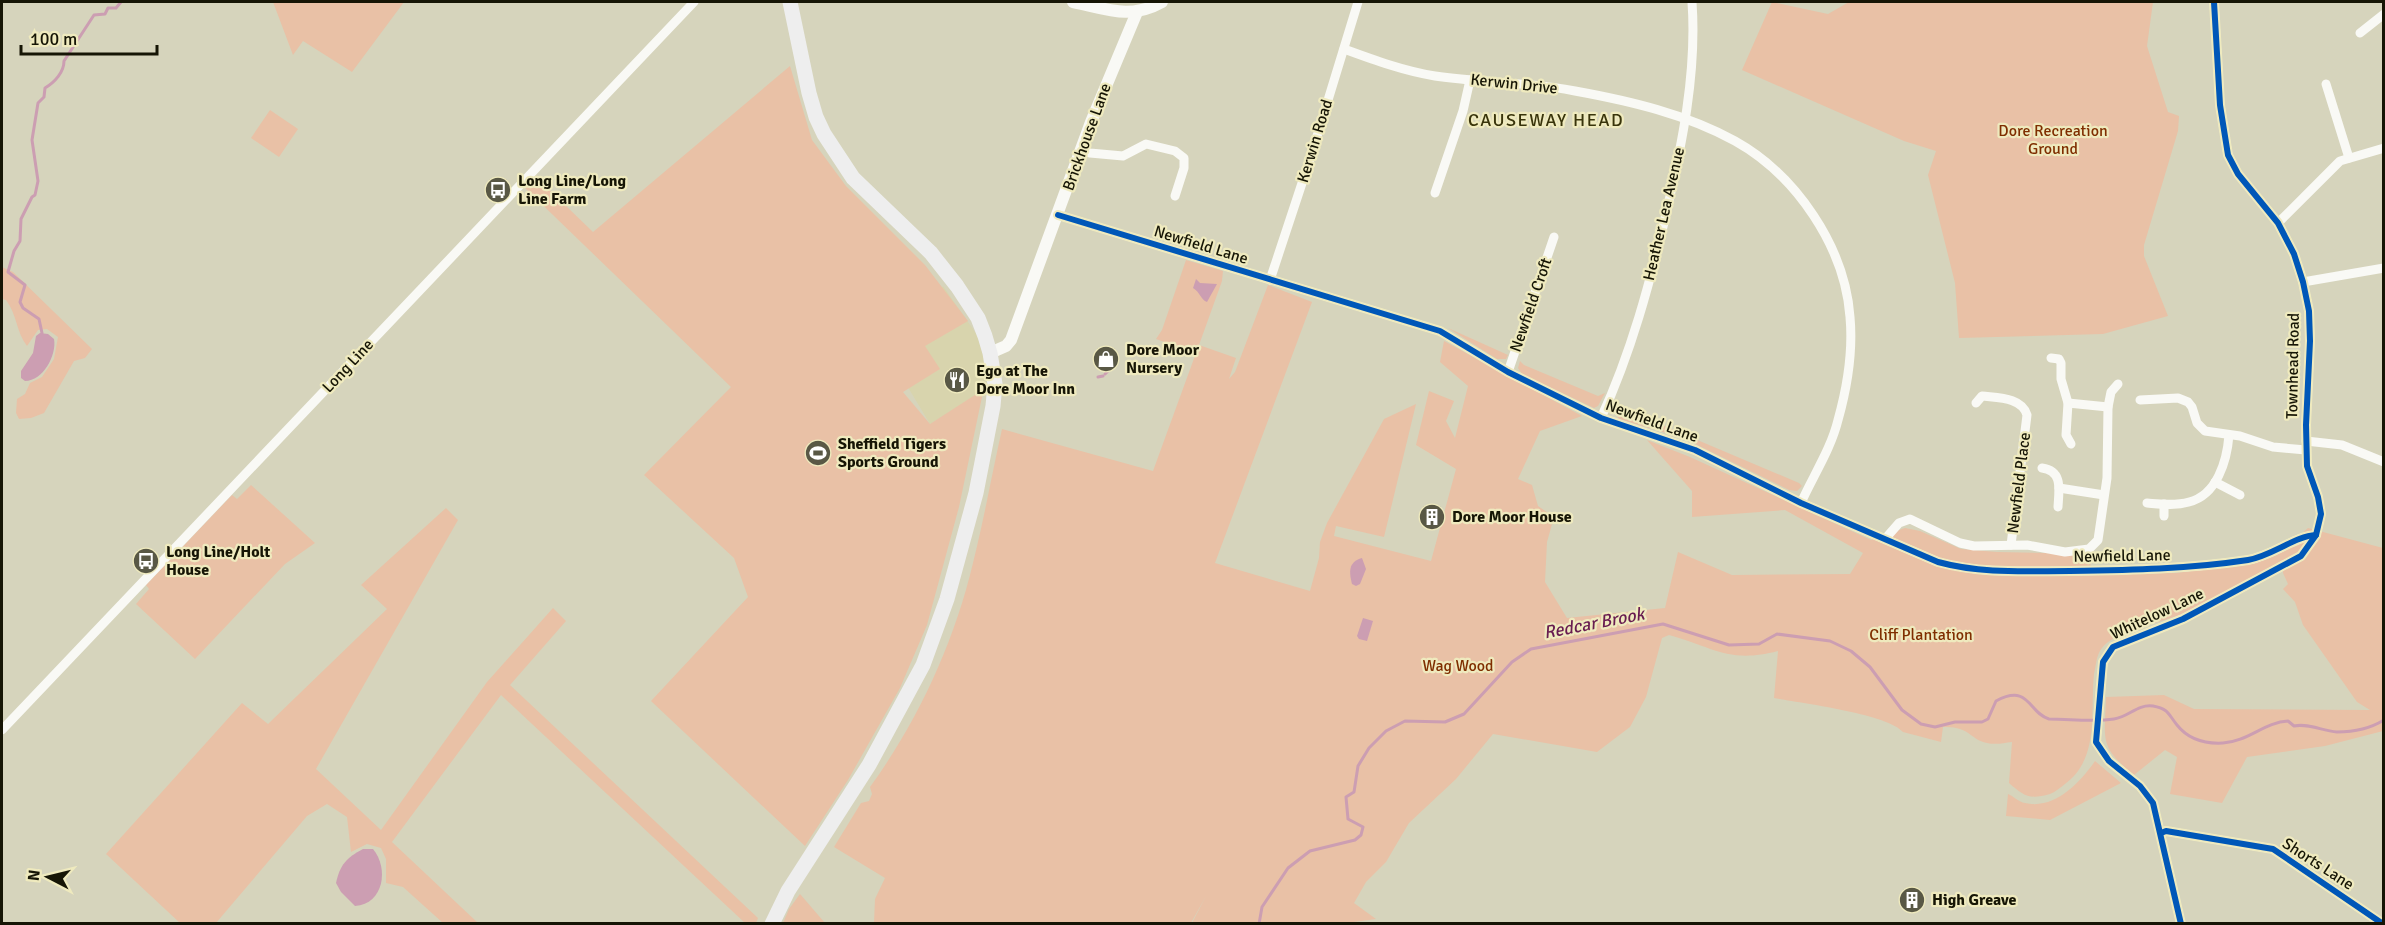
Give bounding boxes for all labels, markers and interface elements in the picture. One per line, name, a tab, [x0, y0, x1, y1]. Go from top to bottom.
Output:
scale bar	[21, 18, 158, 56]
text: 100 m	[30, 28, 77, 50]
street label: Kerwin Drive	[1469, 69, 1559, 99]
street label: Brickhouse Lane	[1058, 81, 1116, 193]
street label: Kerwin Road	[1293, 97, 1337, 185]
district label: CAUSEWAY HEAD	[1468, 109, 1624, 131]
park label: Dore Recreation Ground	[1998, 121, 2108, 159]
street label: Heather Lea Avenue	[1639, 145, 1689, 283]
place label: Long Line/Long Line Farm	[518, 171, 627, 209]
bus stop icon: Long Line/Long Line Farm	[483, 175, 513, 205]
street label: Newfield Lane	[1151, 221, 1251, 269]
street label: Newfield Croft	[1506, 255, 1557, 355]
street label: Townhead Road	[2282, 313, 2304, 419]
street label: Long Line	[318, 335, 378, 397]
place label: Dore Moor Nursery	[1126, 340, 1200, 378]
shop icon: Dore Moor Nursery	[1091, 344, 1121, 374]
place label: Ego at The Dore Moor Inn	[976, 361, 1075, 399]
restaurant icon: Ego at The Dore Moor Inn	[942, 365, 972, 395]
street label: Newfield Lane	[1603, 395, 1701, 447]
street label: Newfield Place	[2003, 431, 2035, 535]
place label: Sheffield Tigers Sports Ground	[838, 434, 946, 472]
sports icon: Sheffield Tigers Sports Ground	[803, 438, 833, 468]
building icon: Dore Moor House	[1417, 502, 1447, 532]
place label: Dore Moor House	[1452, 507, 1572, 527]
place label: Long Line/Holt House	[166, 542, 270, 580]
street label: Newfield Lane	[2073, 545, 2171, 567]
bus stop icon: Long Line/Holt House	[131, 546, 161, 576]
street label: Whitelow Lane	[2107, 584, 2207, 644]
water label: Redcar Brook	[1542, 602, 1648, 644]
park label: Cliff Plantation	[1869, 625, 1973, 645]
park label: Wag Wood	[1422, 656, 1494, 676]
street label: Shorts Lane	[2278, 833, 2358, 895]
north arrow	[18, 847, 78, 907]
text: N	[24, 869, 45, 882]
building icon: High Greave	[1897, 885, 1927, 915]
place label: High Greave	[1932, 890, 2017, 910]

